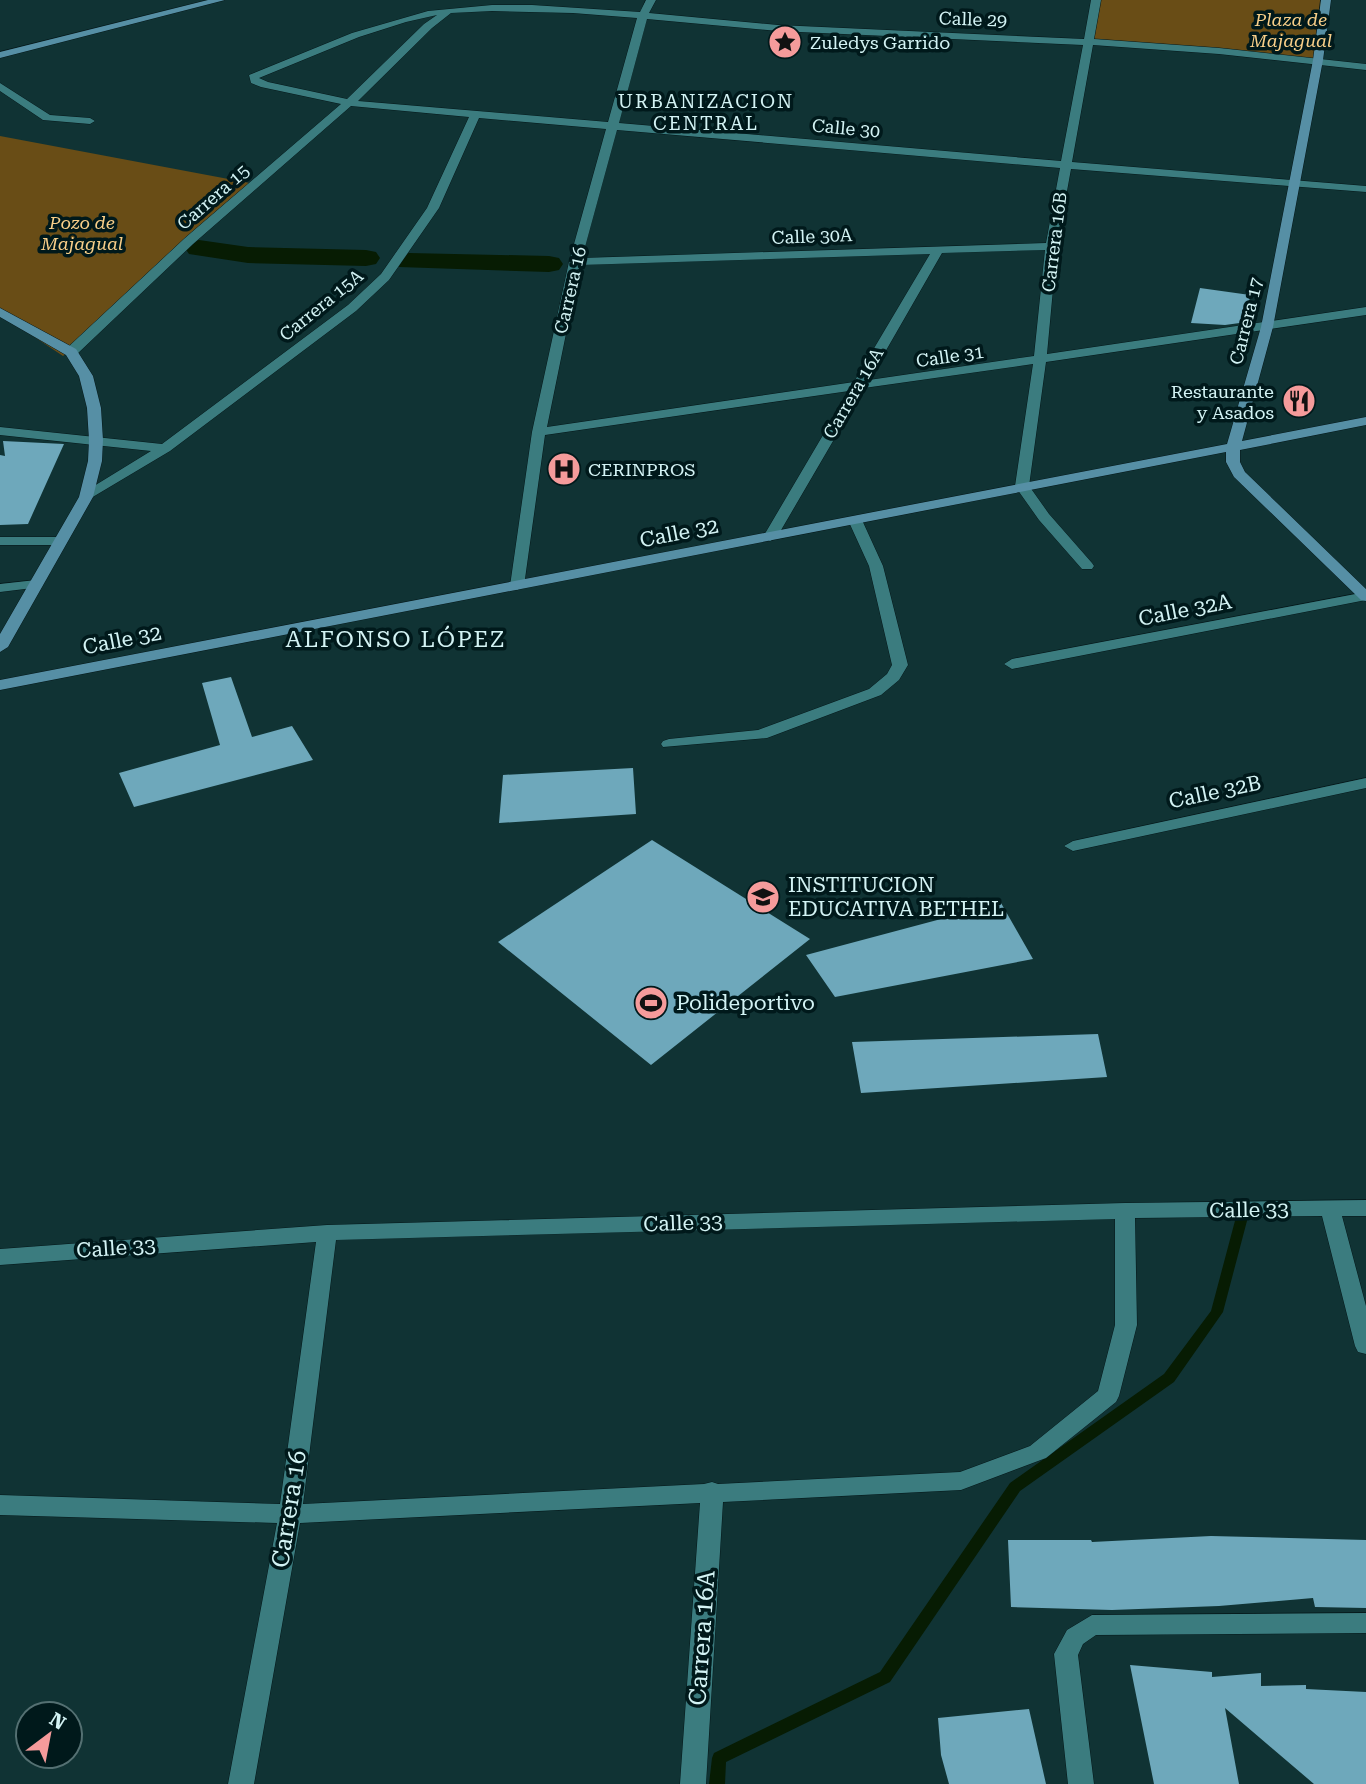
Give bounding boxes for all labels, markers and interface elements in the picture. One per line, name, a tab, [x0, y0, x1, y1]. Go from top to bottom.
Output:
street label: Calle 29	[938, 7, 1008, 31]
park label: Plaza de Majagual	[1249, 9, 1332, 51]
place icon: Zuledys Garrido	[766, 23, 804, 61]
place label: Zuledys Garrido	[810, 32, 950, 53]
district label: URBANIZACION CENTRAL	[618, 90, 794, 135]
street label: Calle 30	[811, 115, 881, 141]
street label: Carrera 15	[173, 160, 253, 234]
street label: Carrera 16B	[1037, 191, 1071, 293]
park label: Pozo de Majagual	[40, 212, 123, 254]
street label: Calle 30A	[771, 224, 853, 248]
street label: Carrera 16	[550, 244, 590, 336]
street label: Carrera 15A	[275, 265, 367, 345]
street label: Carrera 17	[1225, 275, 1267, 367]
street label: Calle 31	[915, 341, 985, 371]
street label: Carrera 16A	[819, 343, 888, 442]
place label: Restaurante y Asados	[1171, 381, 1274, 423]
restaurant icon: Restaurante y Asados	[1280, 382, 1318, 420]
hospital icon: CERINPROS	[545, 450, 583, 488]
place label: CERINPROS	[588, 459, 695, 480]
street label: Calle 32	[638, 514, 720, 552]
street label: Calle 32A	[1136, 589, 1234, 631]
street label: Calle 32	[81, 621, 163, 659]
district label: ALFONSO LÓPEZ	[286, 625, 506, 653]
street label: Calle 32B	[1167, 771, 1263, 813]
place label: INSTITUCION EDUCATIVA BETHEL	[788, 873, 1004, 921]
school or university icon: INSTITUCION EDUCATIVA BETHEL	[744, 878, 782, 916]
sports icon: Polideportivo	[632, 984, 670, 1022]
place label: Polideportivo	[676, 991, 815, 1015]
street label: Calle 33	[1209, 1197, 1289, 1223]
street label: Calle 33	[643, 1210, 723, 1236]
street label: Calle 33	[75, 1233, 157, 1263]
street label: Carrera 16	[266, 1448, 312, 1570]
street label: Carrera 16A	[683, 1569, 721, 1706]
north arrow	[14, 1700, 84, 1770]
text: N	[45, 1707, 70, 1735]

